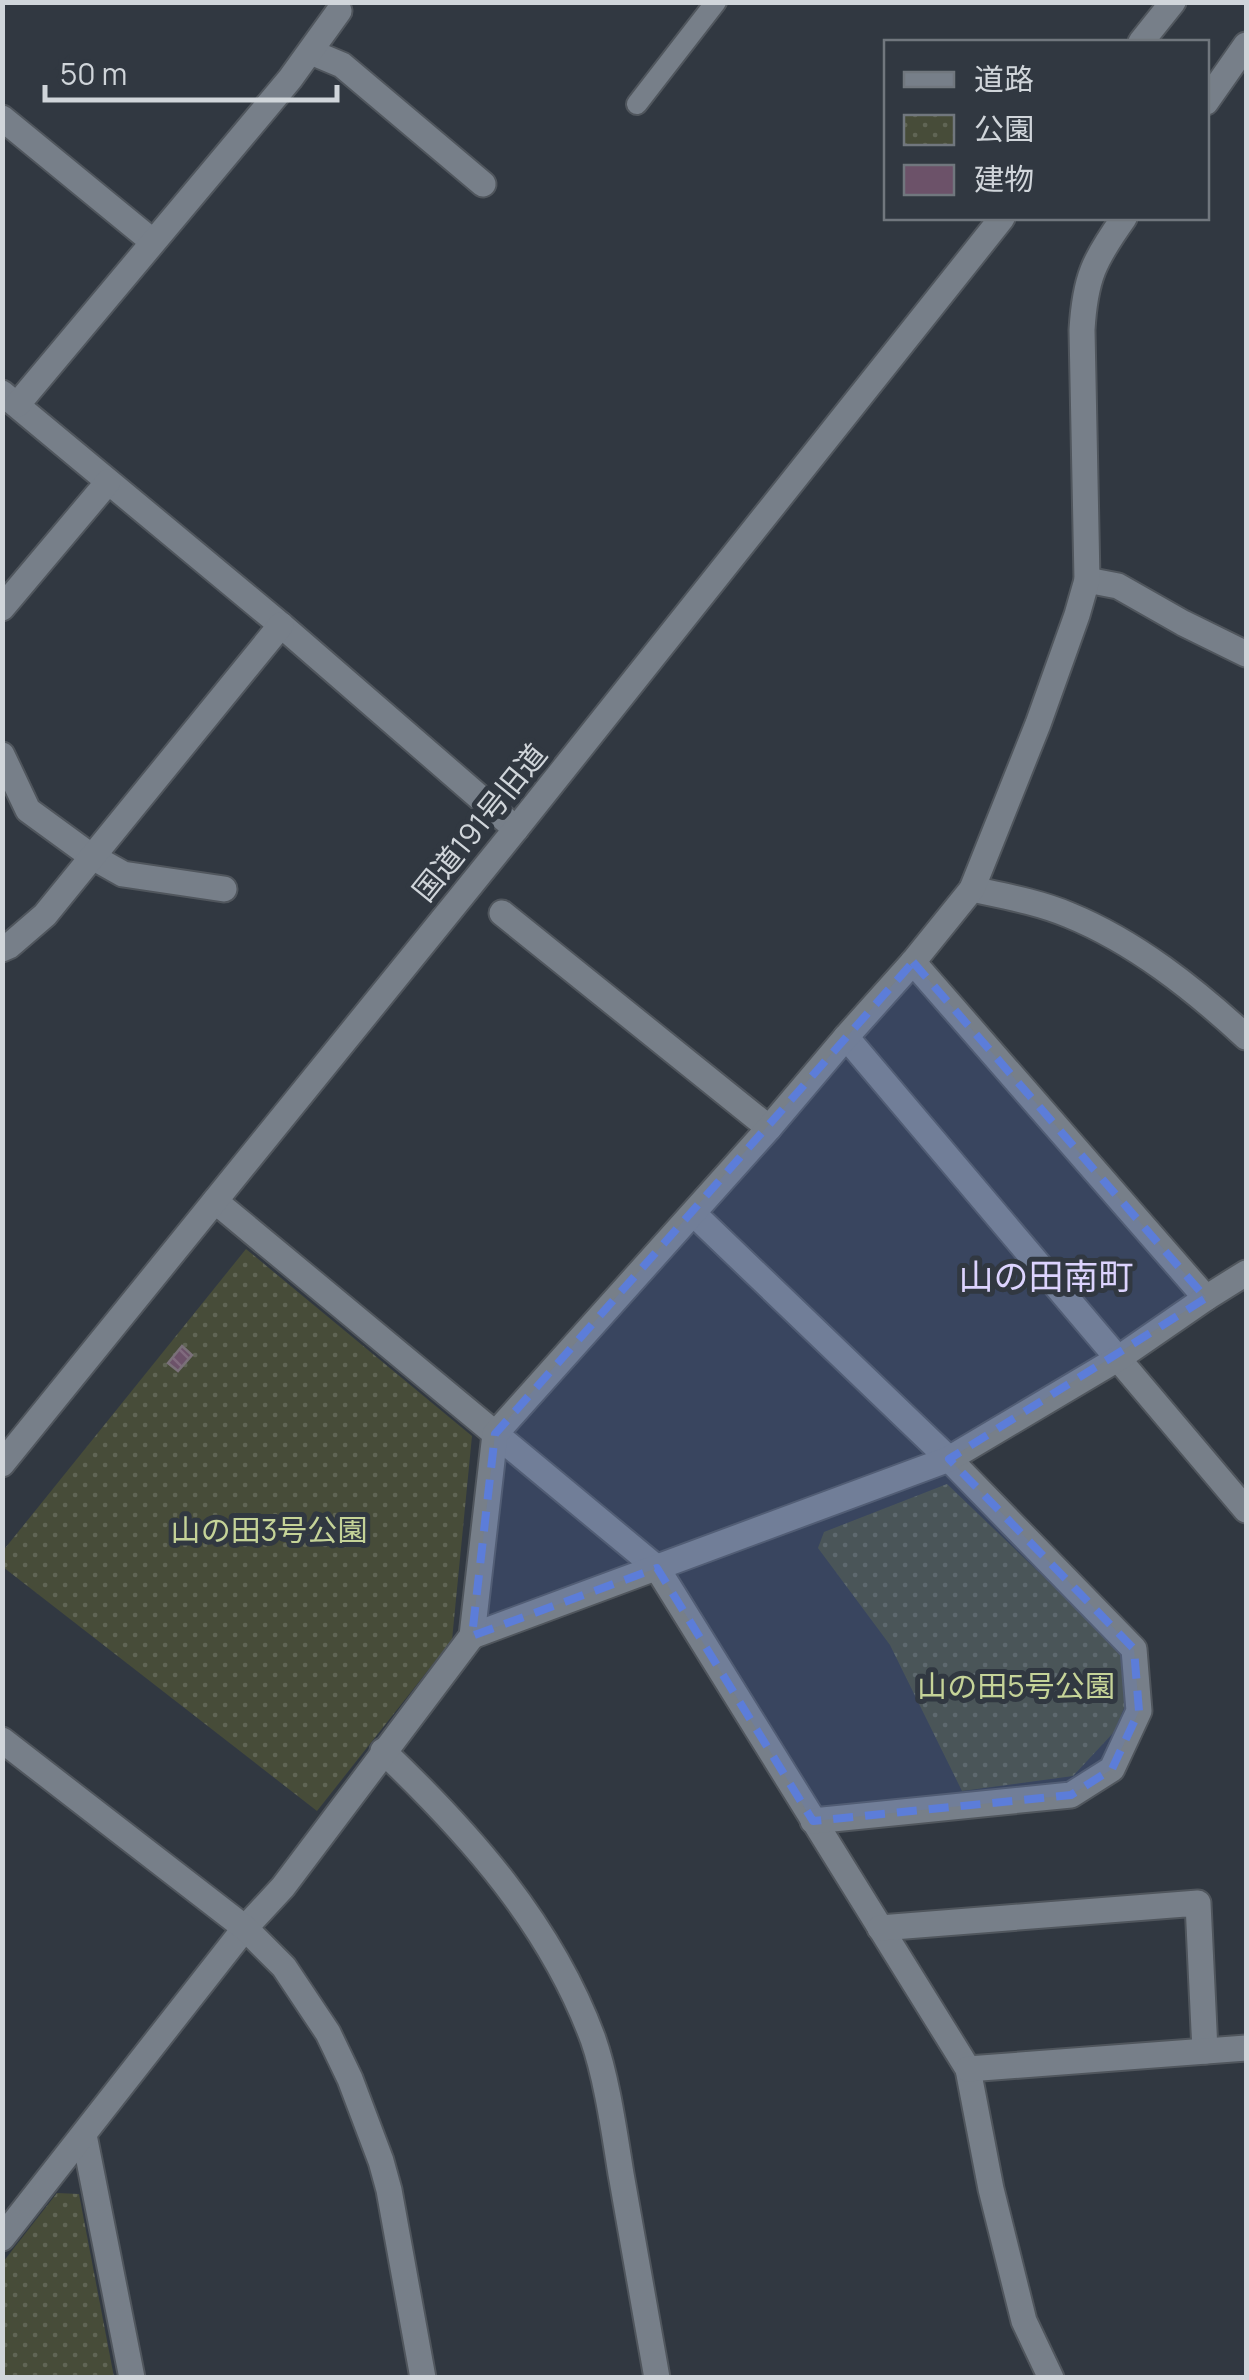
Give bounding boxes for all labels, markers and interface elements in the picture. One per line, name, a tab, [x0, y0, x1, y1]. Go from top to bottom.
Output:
scale bar	[45, 40, 338, 102]
legend	[884, 40, 1209, 220]
text: 50 m	[60, 53, 127, 94]
text: 道路	[974, 58, 1034, 99]
text: 公園	[974, 108, 1034, 149]
text: 建物	[974, 158, 1034, 199]
street label: 国道191号旧道	[403, 734, 555, 910]
district label: 山の田南町	[958, 1252, 1134, 1300]
park label: 山の田3号公園	[171, 1509, 367, 1550]
park label: 山の田5号公園	[917, 1665, 1115, 1706]

